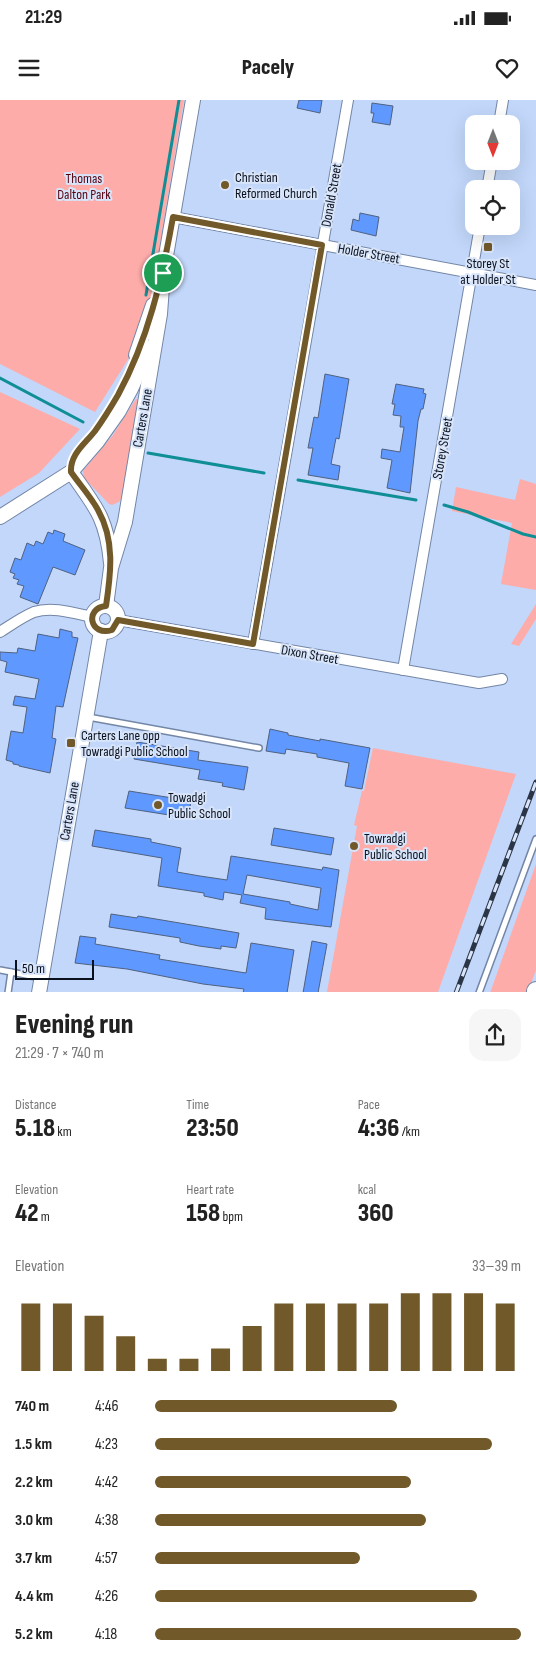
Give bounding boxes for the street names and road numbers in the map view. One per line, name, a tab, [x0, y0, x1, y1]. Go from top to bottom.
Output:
street label: Donald Street	[318, 162, 345, 228]
street label: Holder Street	[337, 240, 401, 267]
street label: Carters Lane	[129, 387, 156, 449]
street label: Storey Street	[429, 416, 456, 480]
street label: Dixon Street	[280, 641, 340, 668]
street label: Carters Lane	[56, 780, 83, 842]

